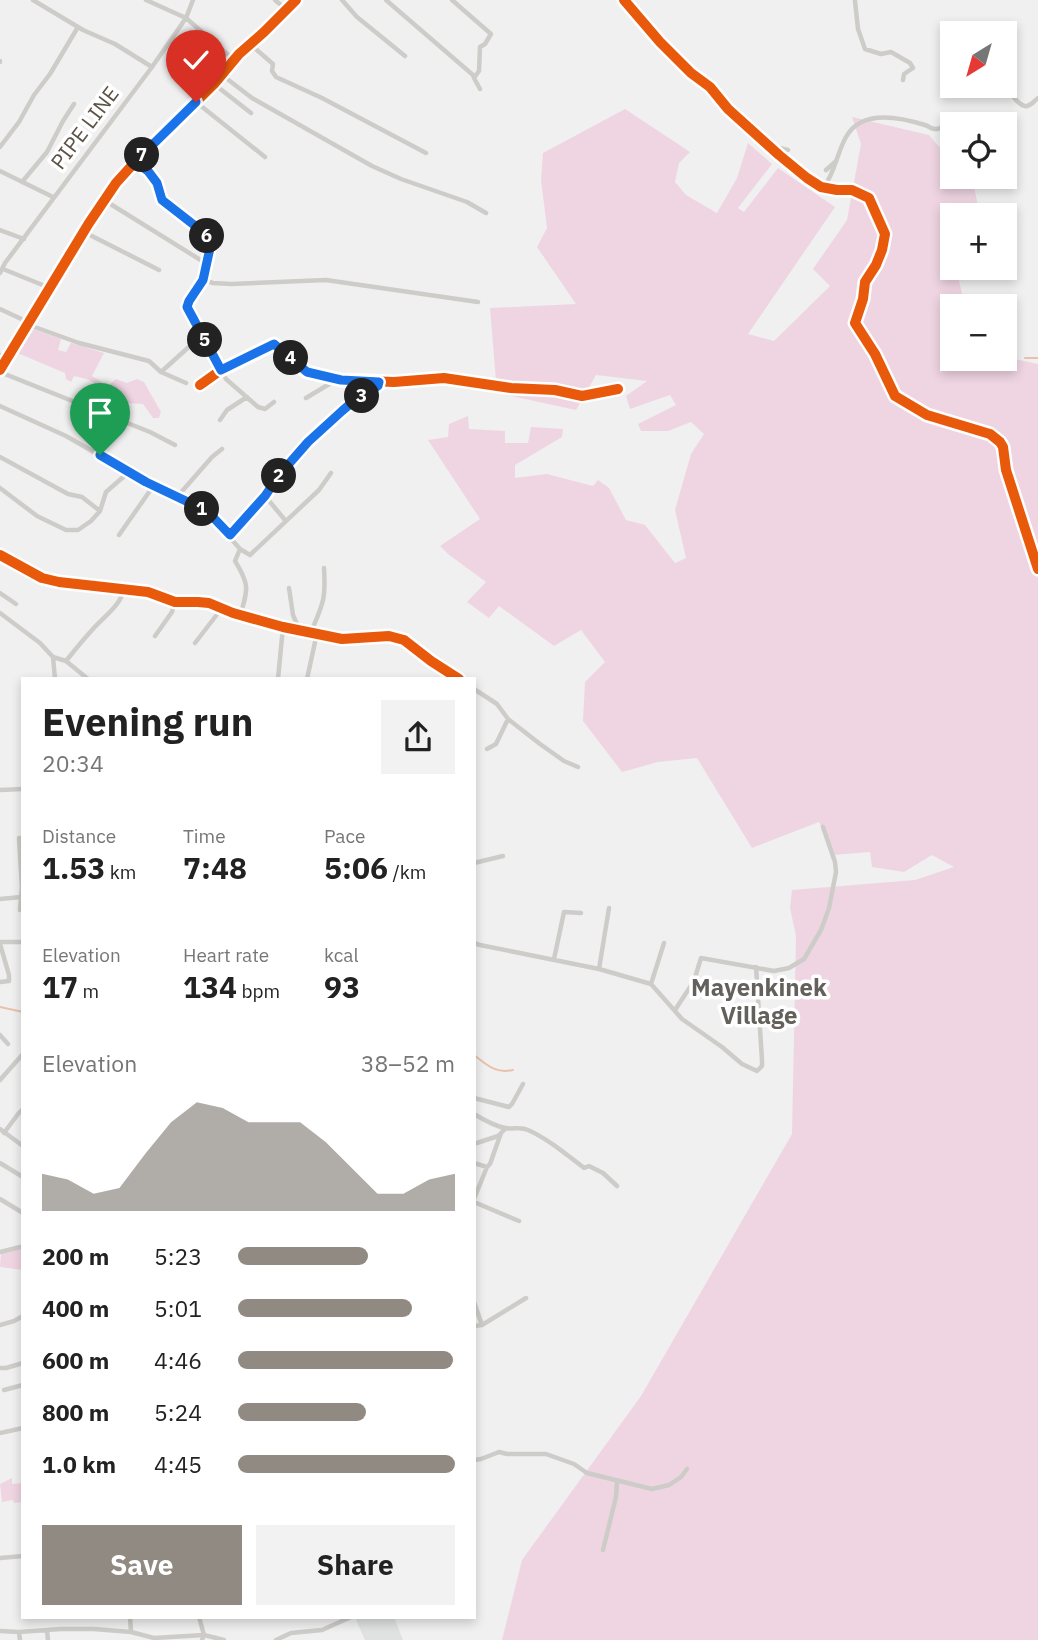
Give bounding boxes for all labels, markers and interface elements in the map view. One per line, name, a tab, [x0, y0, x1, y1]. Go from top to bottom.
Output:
north arrow	[940, 21, 1017, 98]
map controls	[940, 21, 1017, 371]
pin	[166, 30, 226, 102]
icon: check	[177, 41, 215, 79]
street label: PIPE LINE	[44, 80, 125, 175]
button: locate	[940, 112, 1017, 189]
pin: 7	[124, 138, 160, 172]
text: 7	[136, 142, 147, 166]
button: +	[940, 203, 1017, 280]
pin: 6	[190, 218, 224, 254]
text: 6	[201, 223, 212, 247]
button: −	[940, 294, 1017, 371]
pin: 5	[188, 322, 222, 358]
text: 5	[199, 327, 210, 351]
pin: 4	[274, 340, 308, 376]
text: 4	[285, 345, 296, 369]
pin: 3	[344, 378, 380, 414]
pin	[70, 383, 130, 455]
text: 3	[356, 383, 367, 407]
icon: arrive	[81, 394, 119, 432]
pin: 2	[262, 458, 296, 494]
text: 2	[273, 463, 284, 487]
pin: 1	[184, 491, 220, 526]
text: 1	[196, 496, 207, 520]
text: Evening run	[42, 697, 253, 746]
button: share	[381, 700, 455, 774]
text: 20:34	[42, 748, 104, 778]
text: Distance	[42, 824, 116, 848]
text: Time	[183, 824, 226, 848]
text: Pace	[324, 824, 365, 848]
text: 1.53	[42, 848, 105, 887]
text: 7:48	[183, 848, 247, 887]
text: 5:06	[324, 848, 388, 887]
text: km	[105, 860, 136, 884]
text: /km	[388, 860, 426, 884]
text: Elevation	[42, 943, 121, 967]
text: Heart rate	[183, 943, 269, 967]
text: kcal	[324, 943, 359, 967]
text: 17	[42, 967, 78, 1006]
text: 134	[183, 967, 237, 1006]
text: 93	[324, 967, 360, 1006]
district label: Mayenkinek Village	[691, 971, 827, 1031]
text: m	[78, 979, 99, 1003]
text: bpm	[237, 979, 280, 1003]
text: Elevation	[42, 1048, 137, 1078]
text: 38–52 m	[361, 1048, 455, 1078]
text: 200 m	[42, 1241, 109, 1271]
text: 5:23	[154, 1241, 202, 1271]
text: 400 m	[42, 1293, 109, 1323]
text: 5:01	[154, 1293, 202, 1323]
text: 600 m	[42, 1345, 109, 1375]
text: 4:46	[154, 1345, 202, 1375]
text: 800 m	[42, 1397, 109, 1427]
text: 5:24	[154, 1397, 202, 1427]
text: 1.0 km	[42, 1449, 116, 1479]
text: 4:45	[154, 1449, 202, 1479]
button: Save	[42, 1525, 242, 1605]
button: Share	[256, 1525, 455, 1605]

